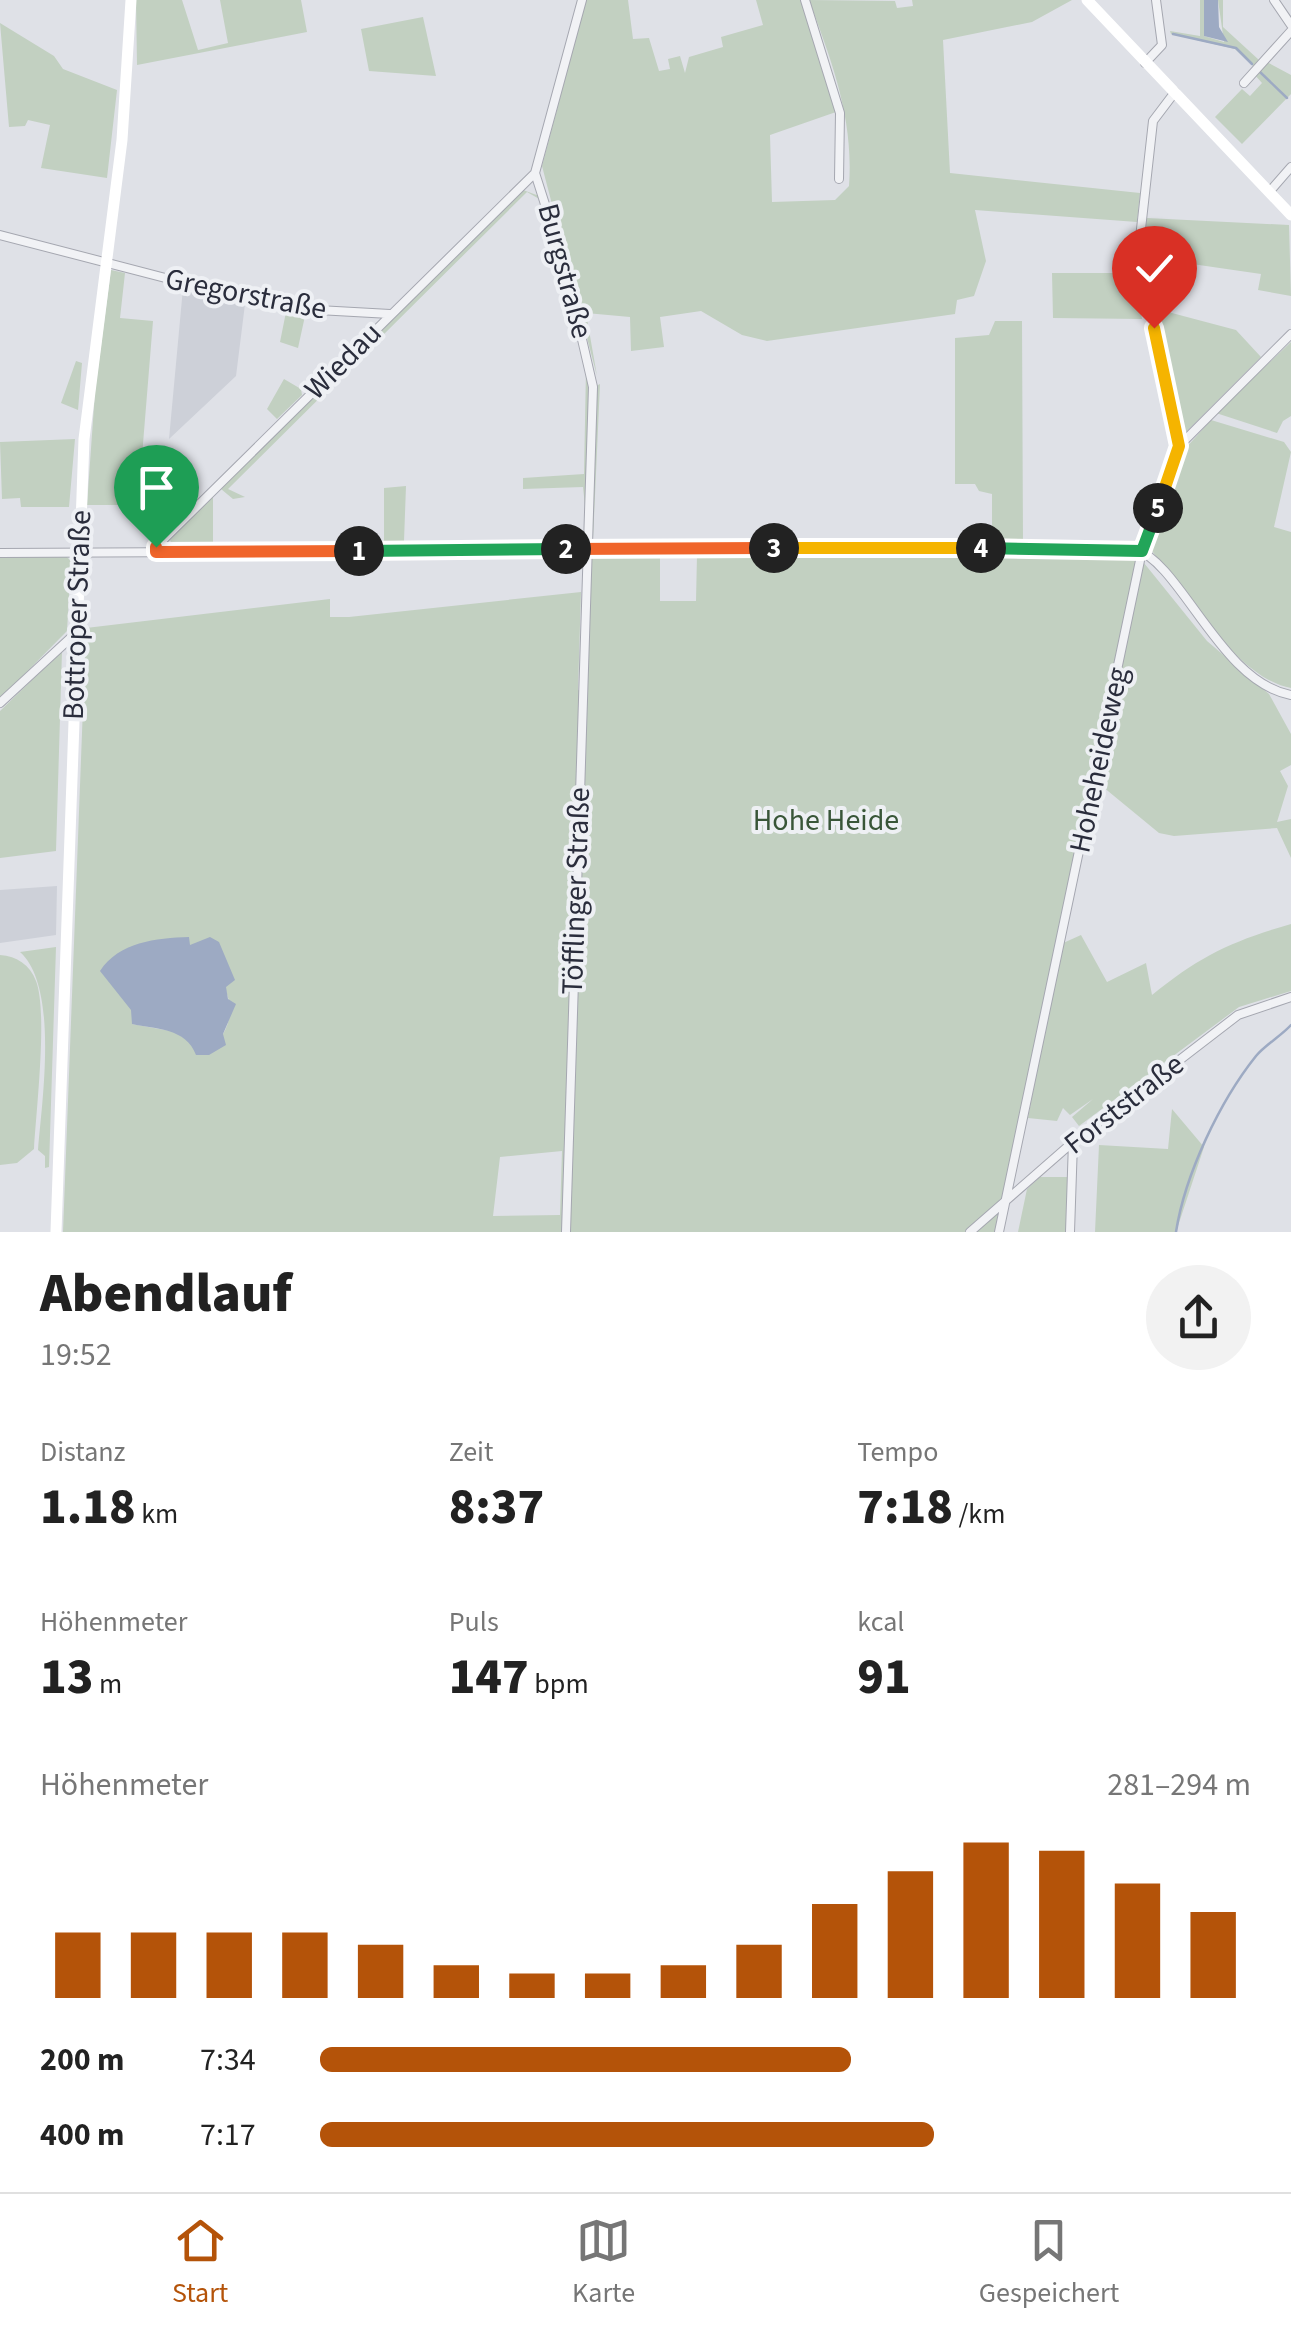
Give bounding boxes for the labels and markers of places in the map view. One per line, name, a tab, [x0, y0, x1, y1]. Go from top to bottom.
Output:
pin	[1112, 226, 1197, 329]
pin	[114, 445, 199, 548]
pin: 5	[1133, 483, 1183, 533]
pin: 3	[749, 523, 799, 573]
pin: 4	[956, 523, 1006, 573]
pin: 2	[541, 524, 591, 574]
pin: 1	[334, 526, 384, 576]

